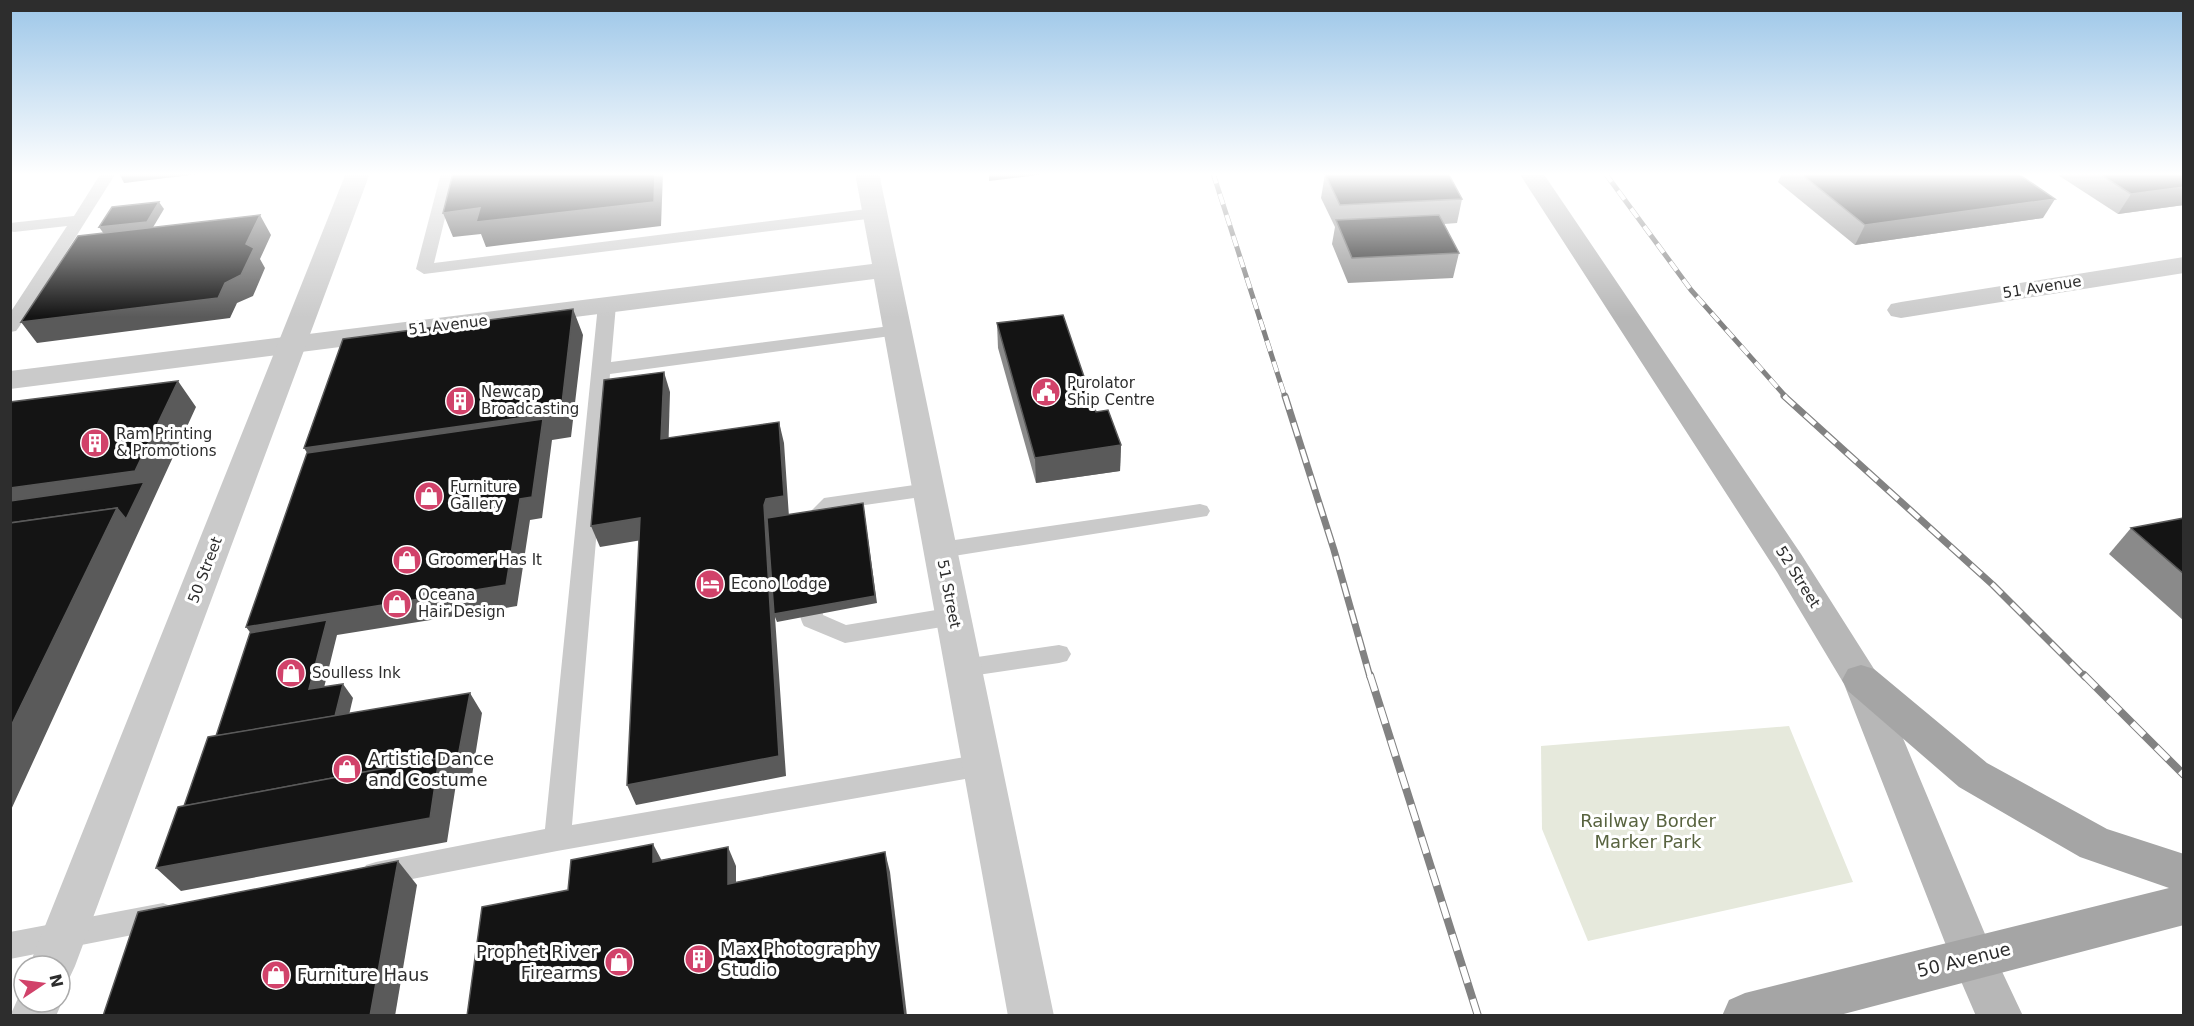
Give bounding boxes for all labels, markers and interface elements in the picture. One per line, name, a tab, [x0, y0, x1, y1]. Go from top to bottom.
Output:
street label: 51 Avenue	[2001, 272, 2083, 302]
street label: 51 Avenue	[407, 311, 489, 339]
place label: Purolator Ship Centre	[1067, 374, 1155, 409]
public building icon: Purolator Ship Centre	[1030, 376, 1062, 408]
place label: Newcap Broadcasting	[481, 383, 579, 418]
building icon: Newcap Broadcasting	[444, 385, 476, 417]
place label: Ram Printing & Promotions	[116, 425, 217, 460]
building icon: Ram Printing & Promotions	[79, 427, 111, 459]
place label: Furniture Gallery	[450, 478, 517, 513]
shop icon: Furniture Gallery	[413, 480, 445, 512]
street label: 50 Street	[184, 534, 226, 606]
street label: 52 Street	[1772, 543, 1824, 611]
shop icon: Groomer Has It	[391, 544, 423, 576]
place label: Groomer Has It	[428, 551, 542, 569]
street label: 51 Street	[934, 558, 964, 630]
hotel icon: Econo Lodge	[694, 568, 726, 600]
place label: Econo Lodge	[731, 575, 827, 593]
place label: Oceana Hair Design	[418, 586, 505, 621]
shop icon: Oceana Hair Design	[381, 588, 413, 620]
shop icon: Soulless Ink	[275, 657, 307, 689]
place label: Soulless Ink	[312, 664, 401, 682]
place label: Artistic Dance and Costume	[368, 748, 494, 790]
shop icon: Artistic Dance and Costume	[331, 753, 363, 785]
park label: Railway Border Marker Park	[1580, 810, 1716, 852]
place label: Max Photography Studio	[720, 938, 878, 980]
street label: 50 Avenue	[1915, 938, 2013, 981]
place label: Prophet River Firearms	[476, 941, 599, 983]
building icon: Max Photography Studio	[683, 943, 715, 975]
shop icon: Prophet River Firearms	[603, 946, 635, 978]
north arrow	[12, 954, 72, 1014]
shop icon: Furniture Haus	[260, 959, 292, 991]
place label: Furniture Haus	[297, 964, 429, 985]
text: N	[45, 972, 67, 989]

